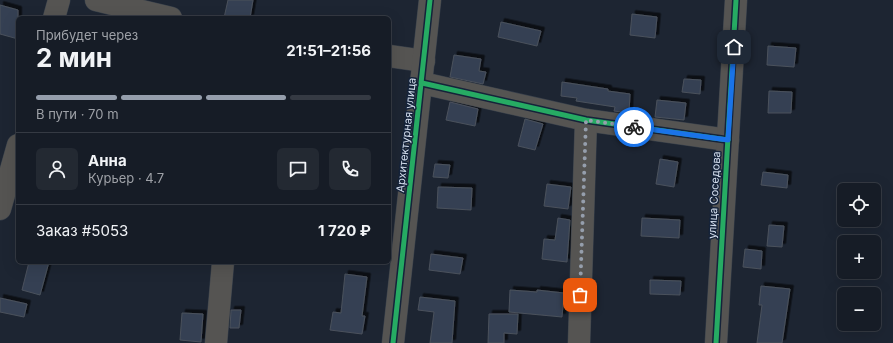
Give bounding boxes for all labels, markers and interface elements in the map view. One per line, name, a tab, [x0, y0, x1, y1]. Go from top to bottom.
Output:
text: Прибудет через	[36, 27, 138, 43]
pin	[717, 30, 751, 64]
icon: home	[723, 36, 745, 58]
text: 21:51–21:56	[286, 41, 371, 60]
text: 2 мин	[36, 42, 112, 73]
street label: Архитектурная улица	[393, 77, 419, 193]
text: В пути · 70 m	[36, 106, 119, 122]
courier	[614, 107, 654, 147]
icon: bike	[623, 116, 645, 138]
button: person	[36, 148, 78, 190]
button: chat	[277, 148, 319, 190]
button: phone	[329, 148, 371, 190]
text: Анна	[88, 151, 127, 170]
street label: улица Соседова	[705, 151, 723, 239]
text: Курьер · 4.7	[88, 170, 164, 186]
map controls	[837, 183, 881, 331]
button: locate	[837, 183, 881, 227]
text: Заказ #5053	[36, 221, 128, 240]
text: 1 720 ₽	[318, 221, 371, 240]
button: +	[837, 235, 881, 279]
pin	[563, 278, 597, 312]
icon: bag	[569, 284, 591, 306]
button: −	[837, 287, 881, 331]

